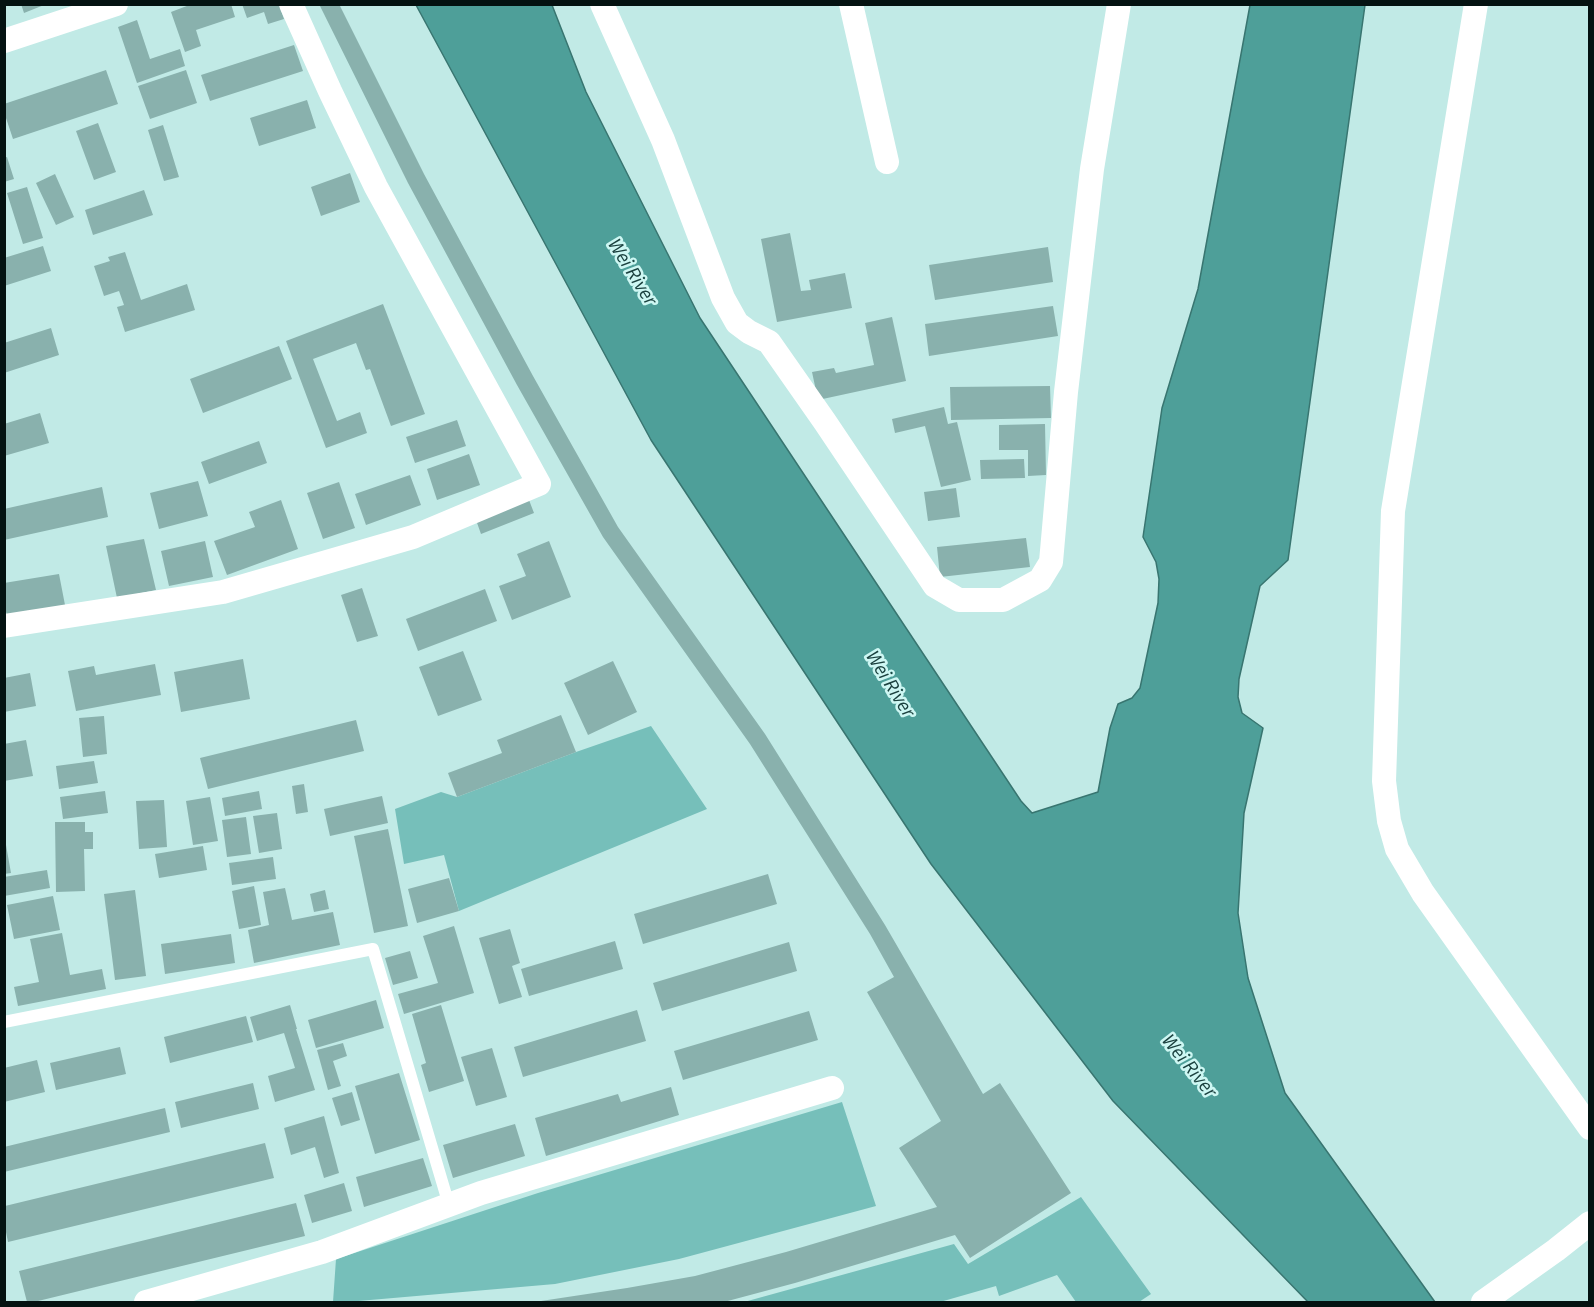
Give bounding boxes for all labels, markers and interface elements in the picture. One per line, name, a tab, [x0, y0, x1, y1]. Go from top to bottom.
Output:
water label: Wei River	[601, 235, 661, 311]
water label: Wei River	[859, 647, 919, 723]
water label: Wei River	[1155, 1031, 1221, 1103]

